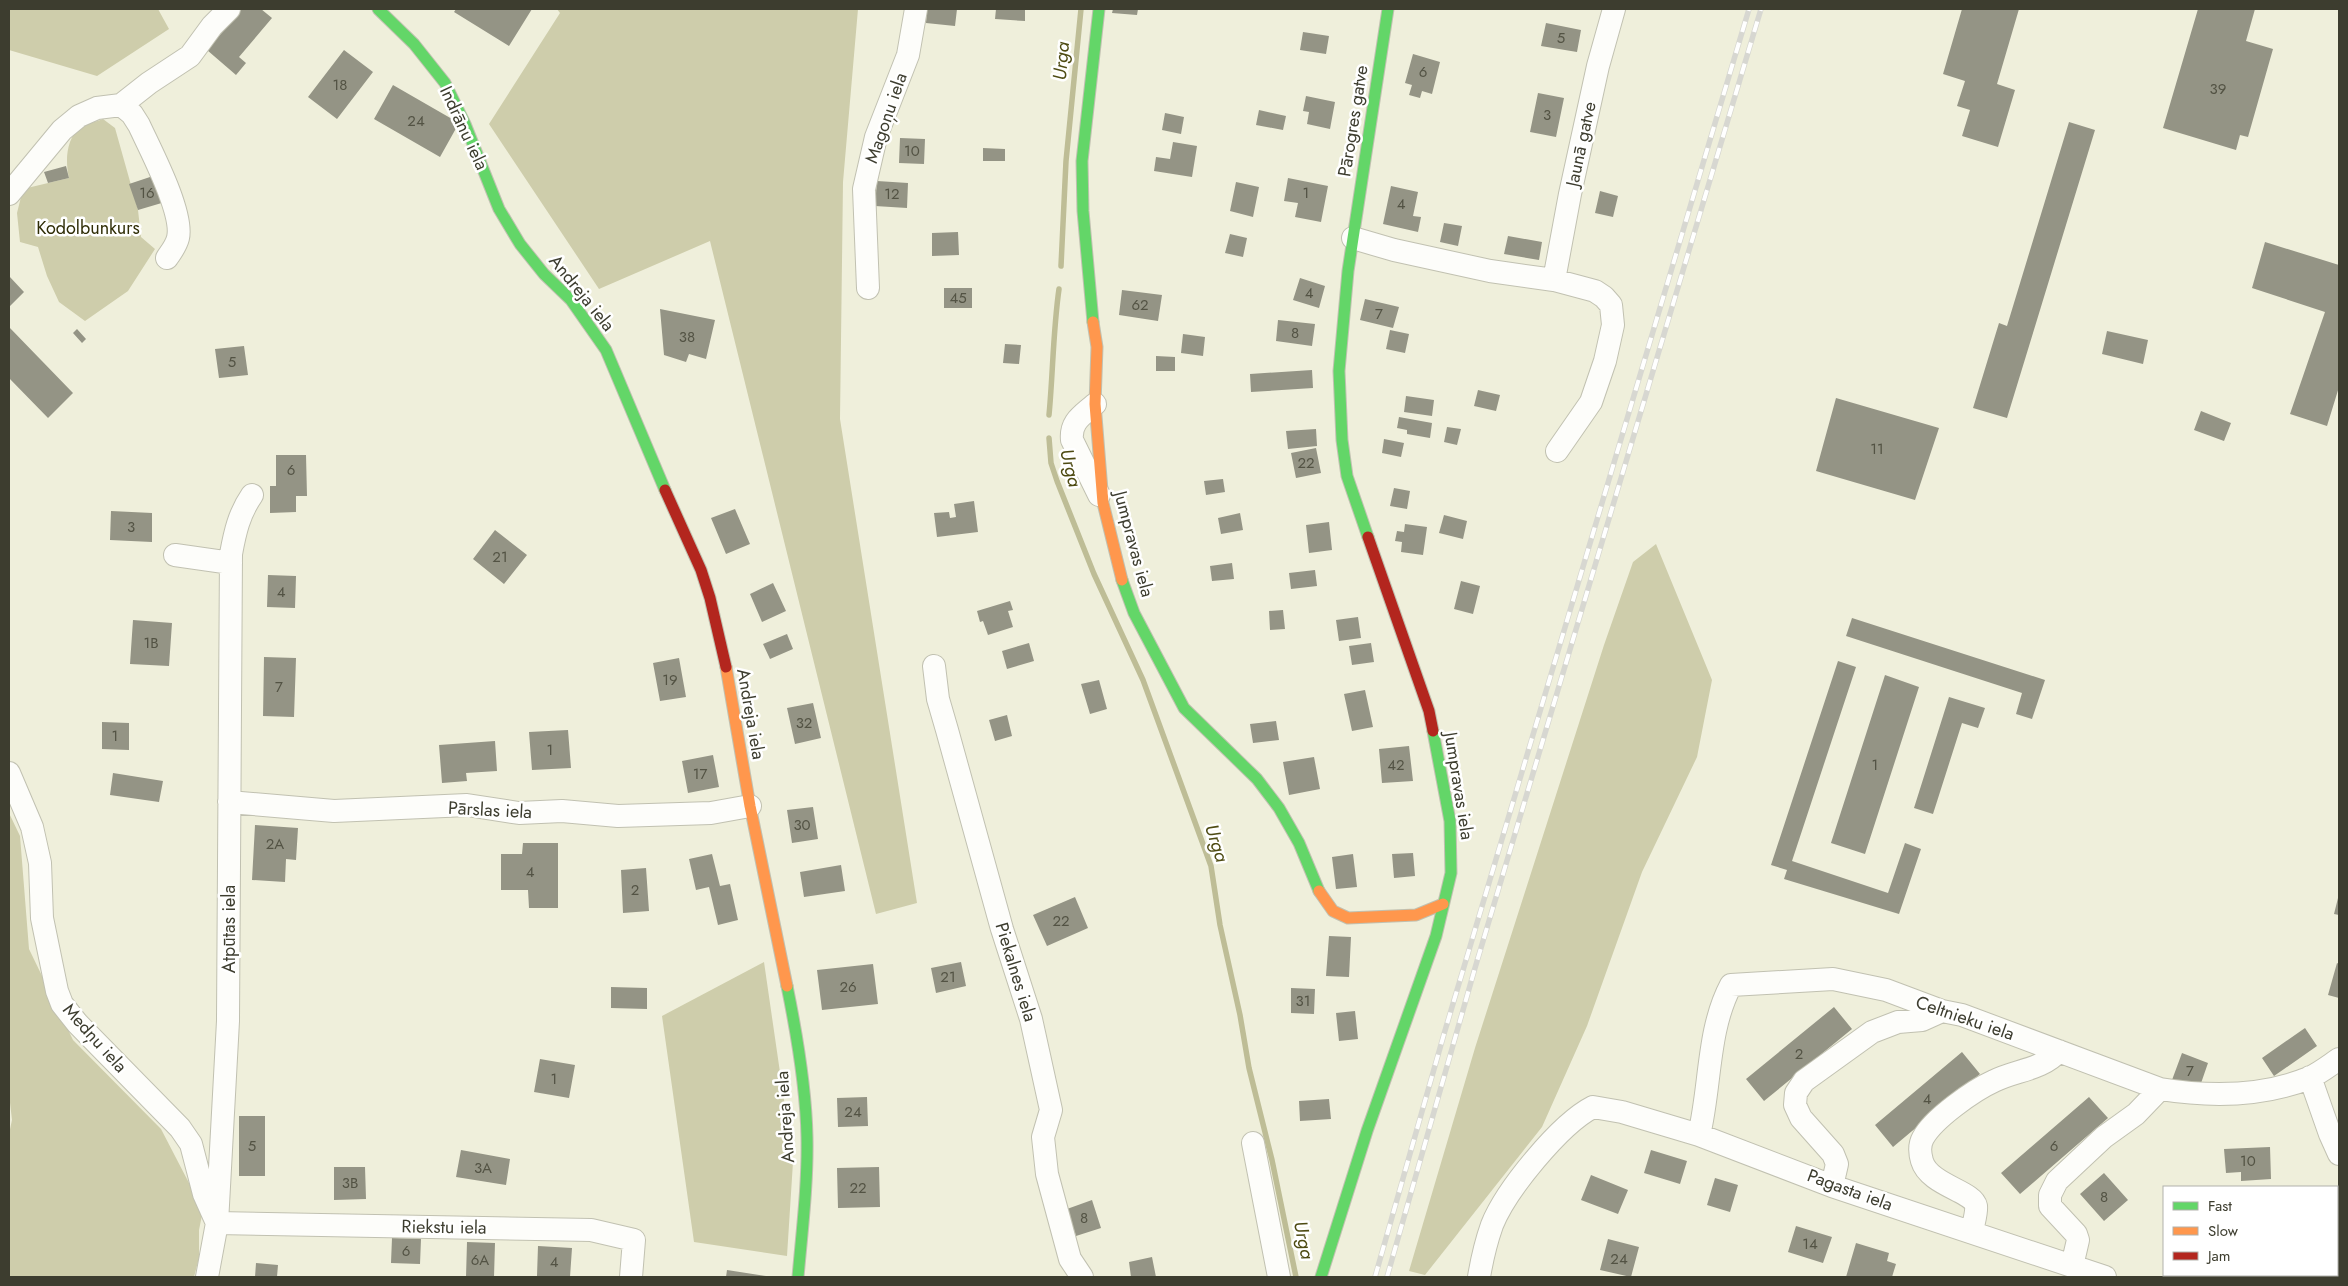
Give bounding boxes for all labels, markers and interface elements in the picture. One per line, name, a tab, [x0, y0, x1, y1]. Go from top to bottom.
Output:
house number: 5	[1557, 27, 1565, 49]
water label: Urga	[1046, 40, 1076, 81]
house number: 6	[1419, 61, 1427, 83]
street label: Pārogres gatve	[1331, 63, 1375, 179]
street label: Magoņu iela	[858, 69, 914, 167]
house number: 18	[333, 74, 347, 96]
house number: 39	[2210, 78, 2226, 100]
street label: Indrānu iela	[433, 82, 495, 174]
street label: Jaunā gatve	[1559, 99, 1603, 191]
house number: 3	[1543, 104, 1551, 126]
house number: 24	[407, 110, 425, 132]
house number: 10	[904, 140, 920, 162]
house number: 16	[139, 182, 155, 204]
house number: 1	[1303, 182, 1309, 204]
house number: 12	[884, 183, 900, 205]
house number: 4	[1397, 193, 1406, 215]
park label: Kodolbunkurs	[36, 215, 140, 241]
street label: Andreja iela	[543, 249, 621, 337]
house number: 4	[1305, 282, 1314, 304]
house number: 45	[949, 287, 967, 309]
house number: 62	[1131, 294, 1149, 316]
house number: 7	[1375, 303, 1383, 325]
house number: 8	[1291, 322, 1299, 344]
house number: 38	[679, 326, 695, 348]
house number: 5	[228, 351, 236, 373]
house number: 11	[1870, 438, 1884, 460]
water label: Urga	[1053, 446, 1089, 490]
house number: 22	[1297, 452, 1315, 474]
house number: 6	[287, 459, 295, 481]
street label: Jumpravas iela	[1107, 486, 1161, 600]
house number: 3	[127, 516, 135, 538]
house number: 21	[492, 546, 508, 568]
house number: 4	[277, 581, 286, 603]
house number: 1B	[143, 632, 159, 654]
street label: Andreja iela	[730, 666, 772, 762]
house number: 19	[662, 669, 678, 691]
house number: 7	[275, 676, 283, 698]
house number: 32	[796, 712, 812, 734]
house number: 1	[112, 725, 118, 747]
street label: Jumpravas iela	[1437, 728, 1480, 842]
house number: 1	[547, 739, 553, 761]
house number: 42	[1387, 754, 1405, 776]
house number: 1	[1872, 754, 1878, 776]
house number: 17	[693, 763, 707, 785]
street label: Pārslas iela	[447, 795, 533, 825]
house number: 30	[793, 814, 811, 836]
water label: Urga	[1198, 820, 1236, 866]
house number: 2A	[266, 833, 284, 855]
house number: 4	[526, 861, 535, 883]
house number: 2	[631, 879, 639, 901]
street label: Atpūtas iela	[216, 885, 242, 973]
house number: 22	[1052, 910, 1070, 932]
street label: Piekalnes iela	[989, 919, 1043, 1025]
house number: 21	[940, 966, 956, 988]
house number: 26	[839, 976, 857, 998]
street label: Celtnieku iela	[1912, 989, 2018, 1047]
house number: 31	[1296, 990, 1310, 1012]
street label: Medņu iela	[57, 998, 133, 1078]
house number: 2	[1795, 1043, 1803, 1065]
house number: 7	[2186, 1060, 2194, 1082]
house number: 1	[551, 1068, 557, 1090]
street label: Andreja iela	[769, 1070, 801, 1164]
house number: 4	[1923, 1088, 1932, 1110]
house number: 24	[844, 1101, 862, 1123]
house number: 5	[248, 1135, 256, 1157]
house number: 6	[2050, 1135, 2058, 1157]
house number: 10	[2240, 1150, 2256, 1172]
house number: 3A	[474, 1157, 492, 1179]
street label: Pagasta iela	[1804, 1163, 1896, 1217]
house number: 3B	[342, 1172, 358, 1194]
house number: 22	[849, 1177, 867, 1199]
house number: 8	[2100, 1186, 2108, 1208]
legend	[2163, 1186, 2338, 1276]
text: Fast	[2208, 1195, 2232, 1217]
house number: 8	[1080, 1207, 1088, 1229]
street label: Riekstu iela	[401, 1213, 487, 1241]
water label: Urga	[1287, 1218, 1321, 1262]
text: Slow	[2208, 1220, 2239, 1242]
house number: 14	[1802, 1233, 1818, 1255]
house number: 6	[402, 1240, 410, 1262]
text: Jam	[2206, 1245, 2231, 1267]
house number: 24	[1610, 1248, 1628, 1270]
house number: 6A	[471, 1249, 489, 1271]
house number: 4	[550, 1251, 559, 1273]

